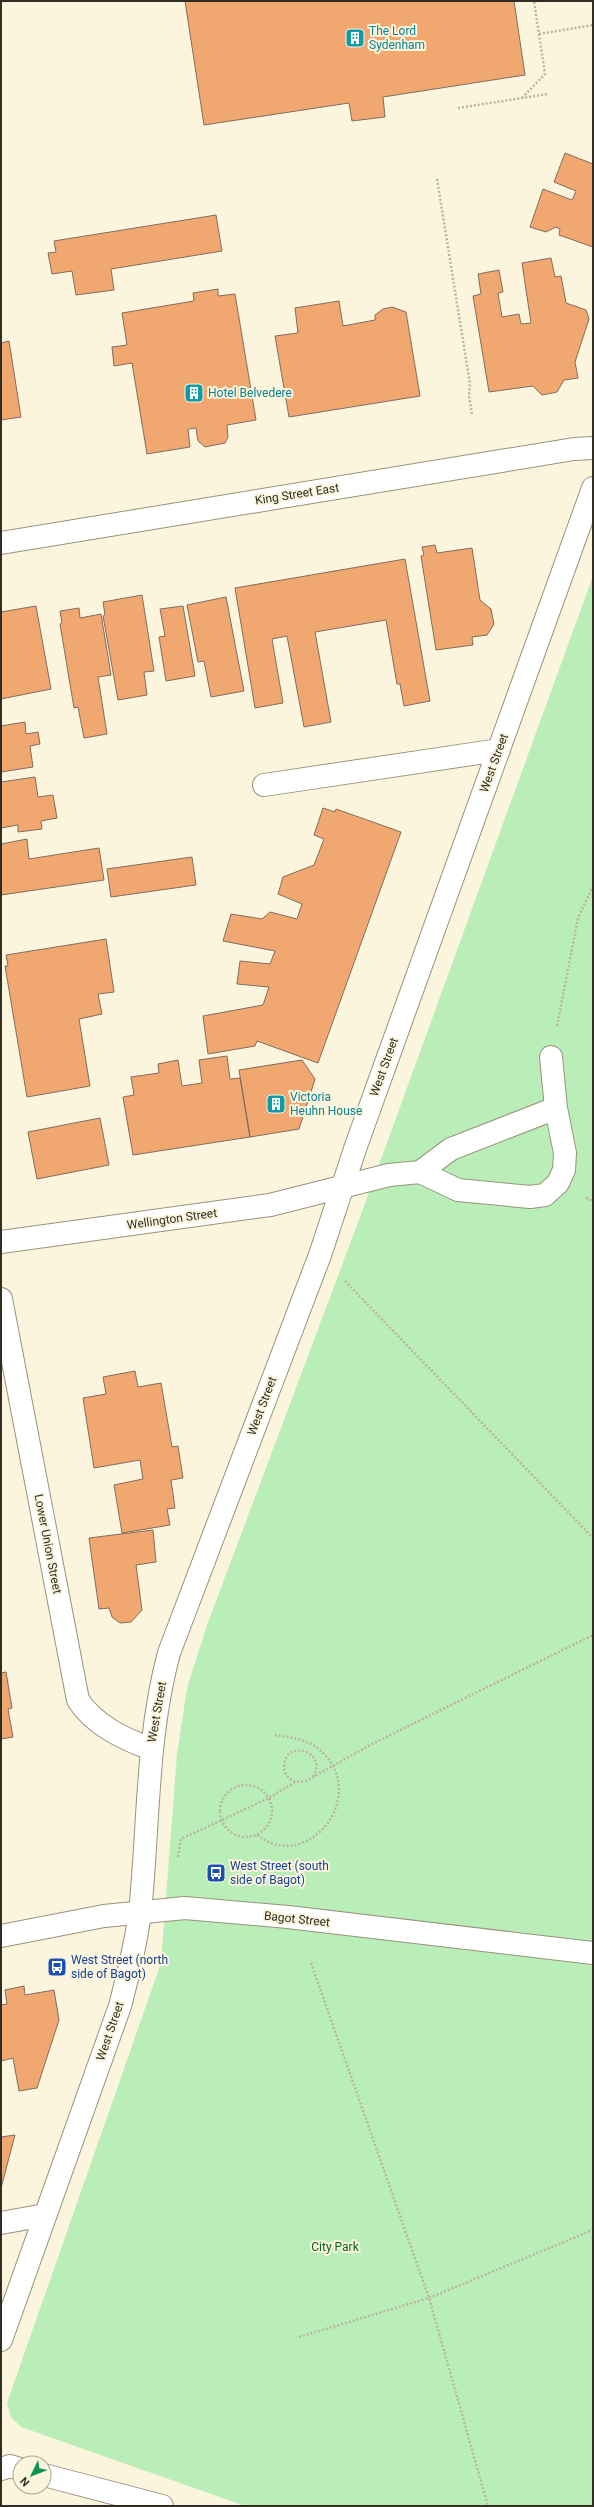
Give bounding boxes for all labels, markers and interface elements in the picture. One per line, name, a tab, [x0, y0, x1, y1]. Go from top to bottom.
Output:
place label: The Lord Sydenham	[369, 24, 425, 52]
building icon: The Lord Sydenham	[344, 27, 366, 49]
building icon: Hotel Belvedere	[183, 382, 205, 404]
place label: Hotel Belvedere	[208, 386, 292, 400]
street label: King Street East	[254, 480, 340, 508]
street label: West Street	[477, 732, 511, 794]
street label: West Street	[367, 1036, 401, 1098]
place label: Victoria Heuhn House	[290, 1090, 362, 1118]
building icon: Victoria Heuhn House	[265, 1093, 287, 1115]
street label: Wellington Street	[126, 1206, 218, 1232]
street label: West Street	[244, 1375, 280, 1437]
street label: Lower Union Street	[31, 1493, 65, 1595]
street label: West Street	[145, 1680, 169, 1744]
place label: West Street (south side of Bagot)	[230, 1859, 329, 1887]
bus stop icon: West Street (south side of Bagot)	[205, 1862, 227, 1884]
street label: Bagot Street	[263, 1909, 331, 1929]
place label: West Street (north side of Bagot)	[71, 1953, 168, 1981]
bus stop icon: West Street (north side of Bagot)	[46, 1956, 68, 1978]
street label: West Street	[93, 2000, 127, 2062]
park label: City Park	[311, 2240, 360, 2254]
north arrow	[12, 2455, 52, 2495]
text: N	[17, 2474, 32, 2489]

